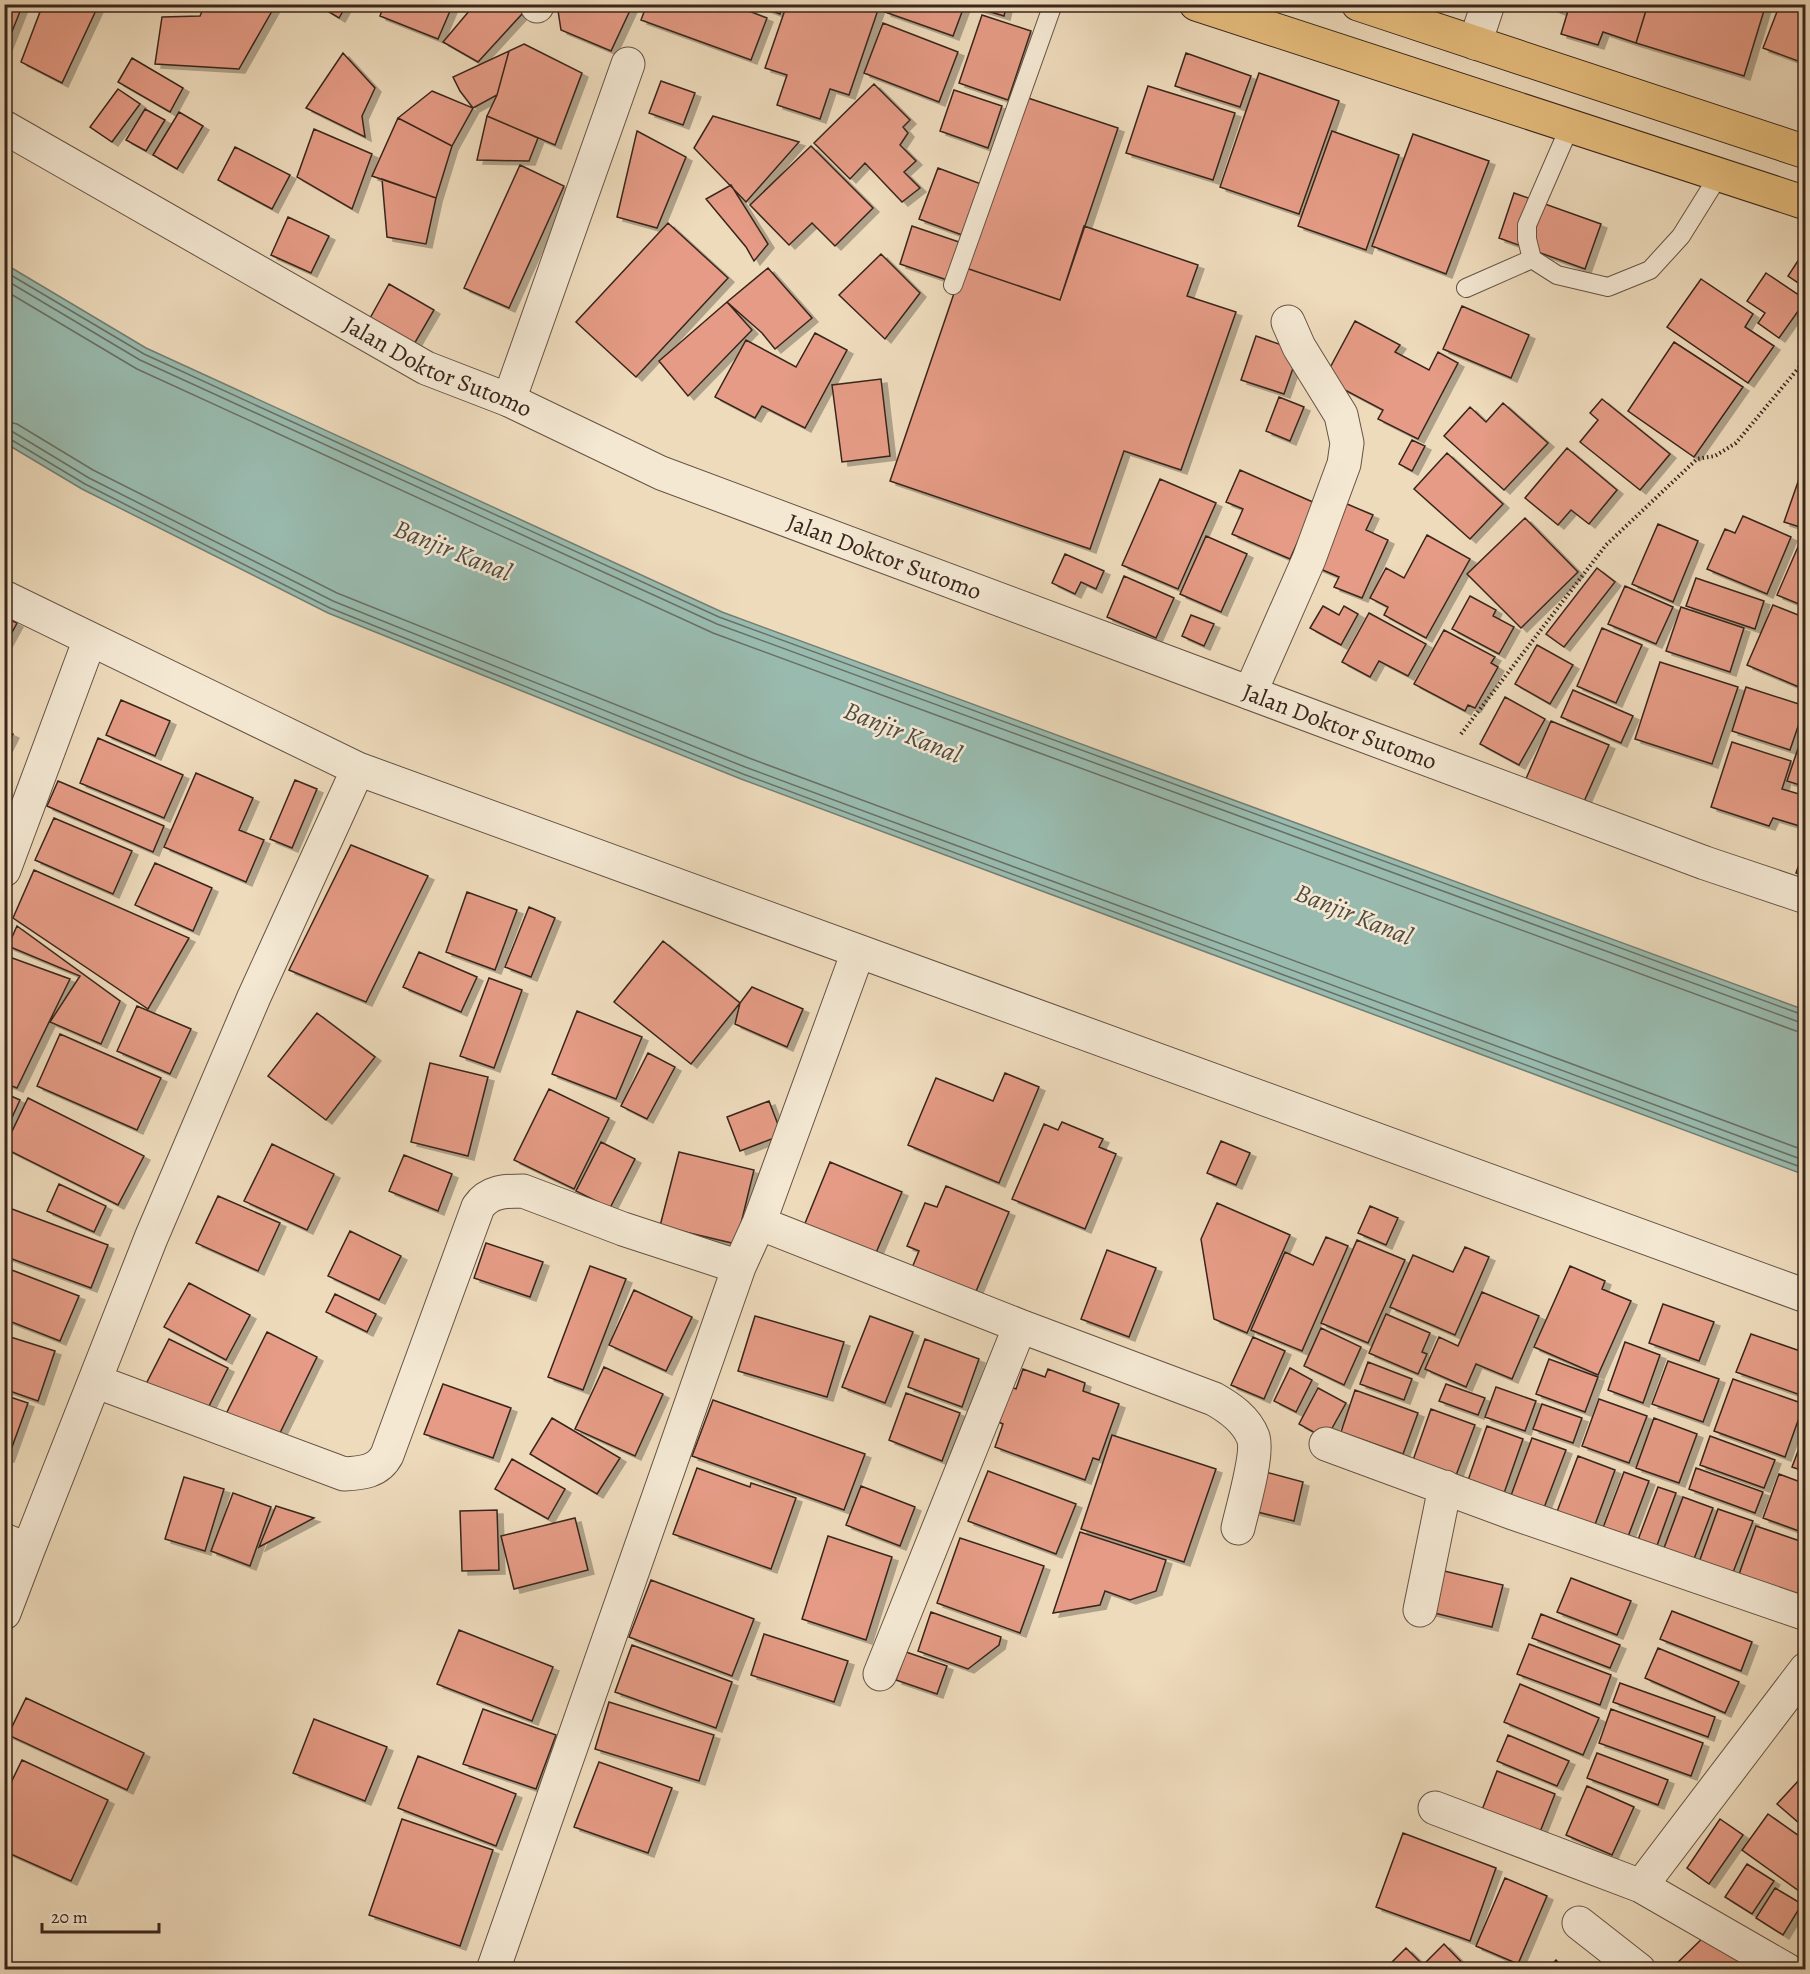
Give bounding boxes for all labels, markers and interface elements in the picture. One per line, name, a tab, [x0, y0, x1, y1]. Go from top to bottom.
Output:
street label: Jalan Doktor Sutomo	[338, 308, 537, 425]
street label: Jalan Doktor Sutomo	[783, 506, 986, 607]
water label: Banjir Kanal	[389, 511, 517, 590]
street label: Jalan Doktor Sutomo	[1238, 676, 1442, 777]
water label: Banjir Kanal	[839, 693, 967, 772]
water label: Banjir Kanal	[1290, 875, 1418, 954]
scale bar	[42, 1896, 159, 1934]
text: 20 m	[51, 1905, 88, 1929]

